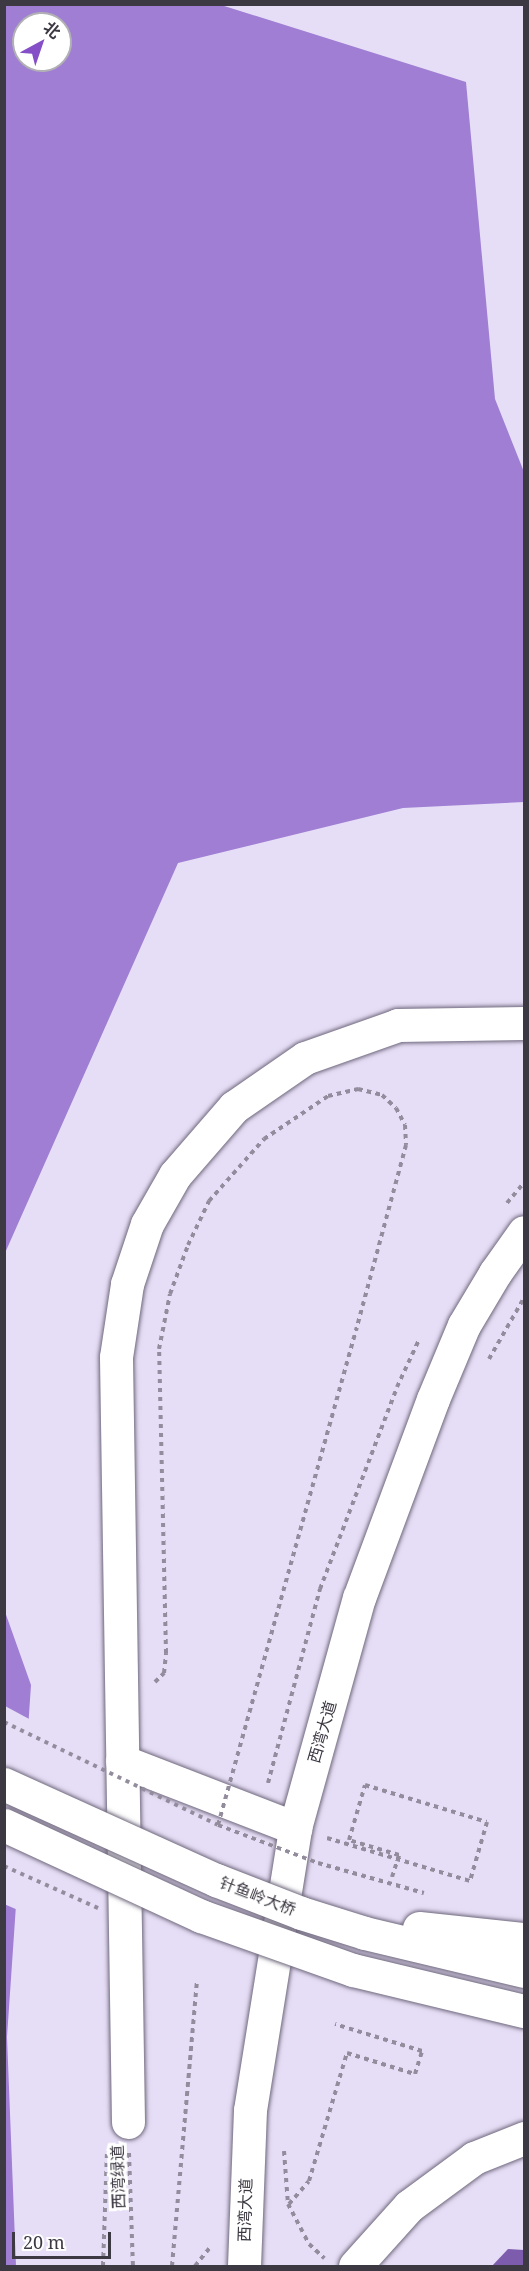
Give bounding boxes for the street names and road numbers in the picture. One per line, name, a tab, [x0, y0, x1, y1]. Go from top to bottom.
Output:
street label: 西湾大道	[304, 1699, 340, 1765]
street label: 针鱼岭大桥	[217, 1873, 299, 1919]
street label: 西湾绿道	[107, 2145, 129, 2209]
street label: 西湾大道	[234, 2178, 256, 2242]

